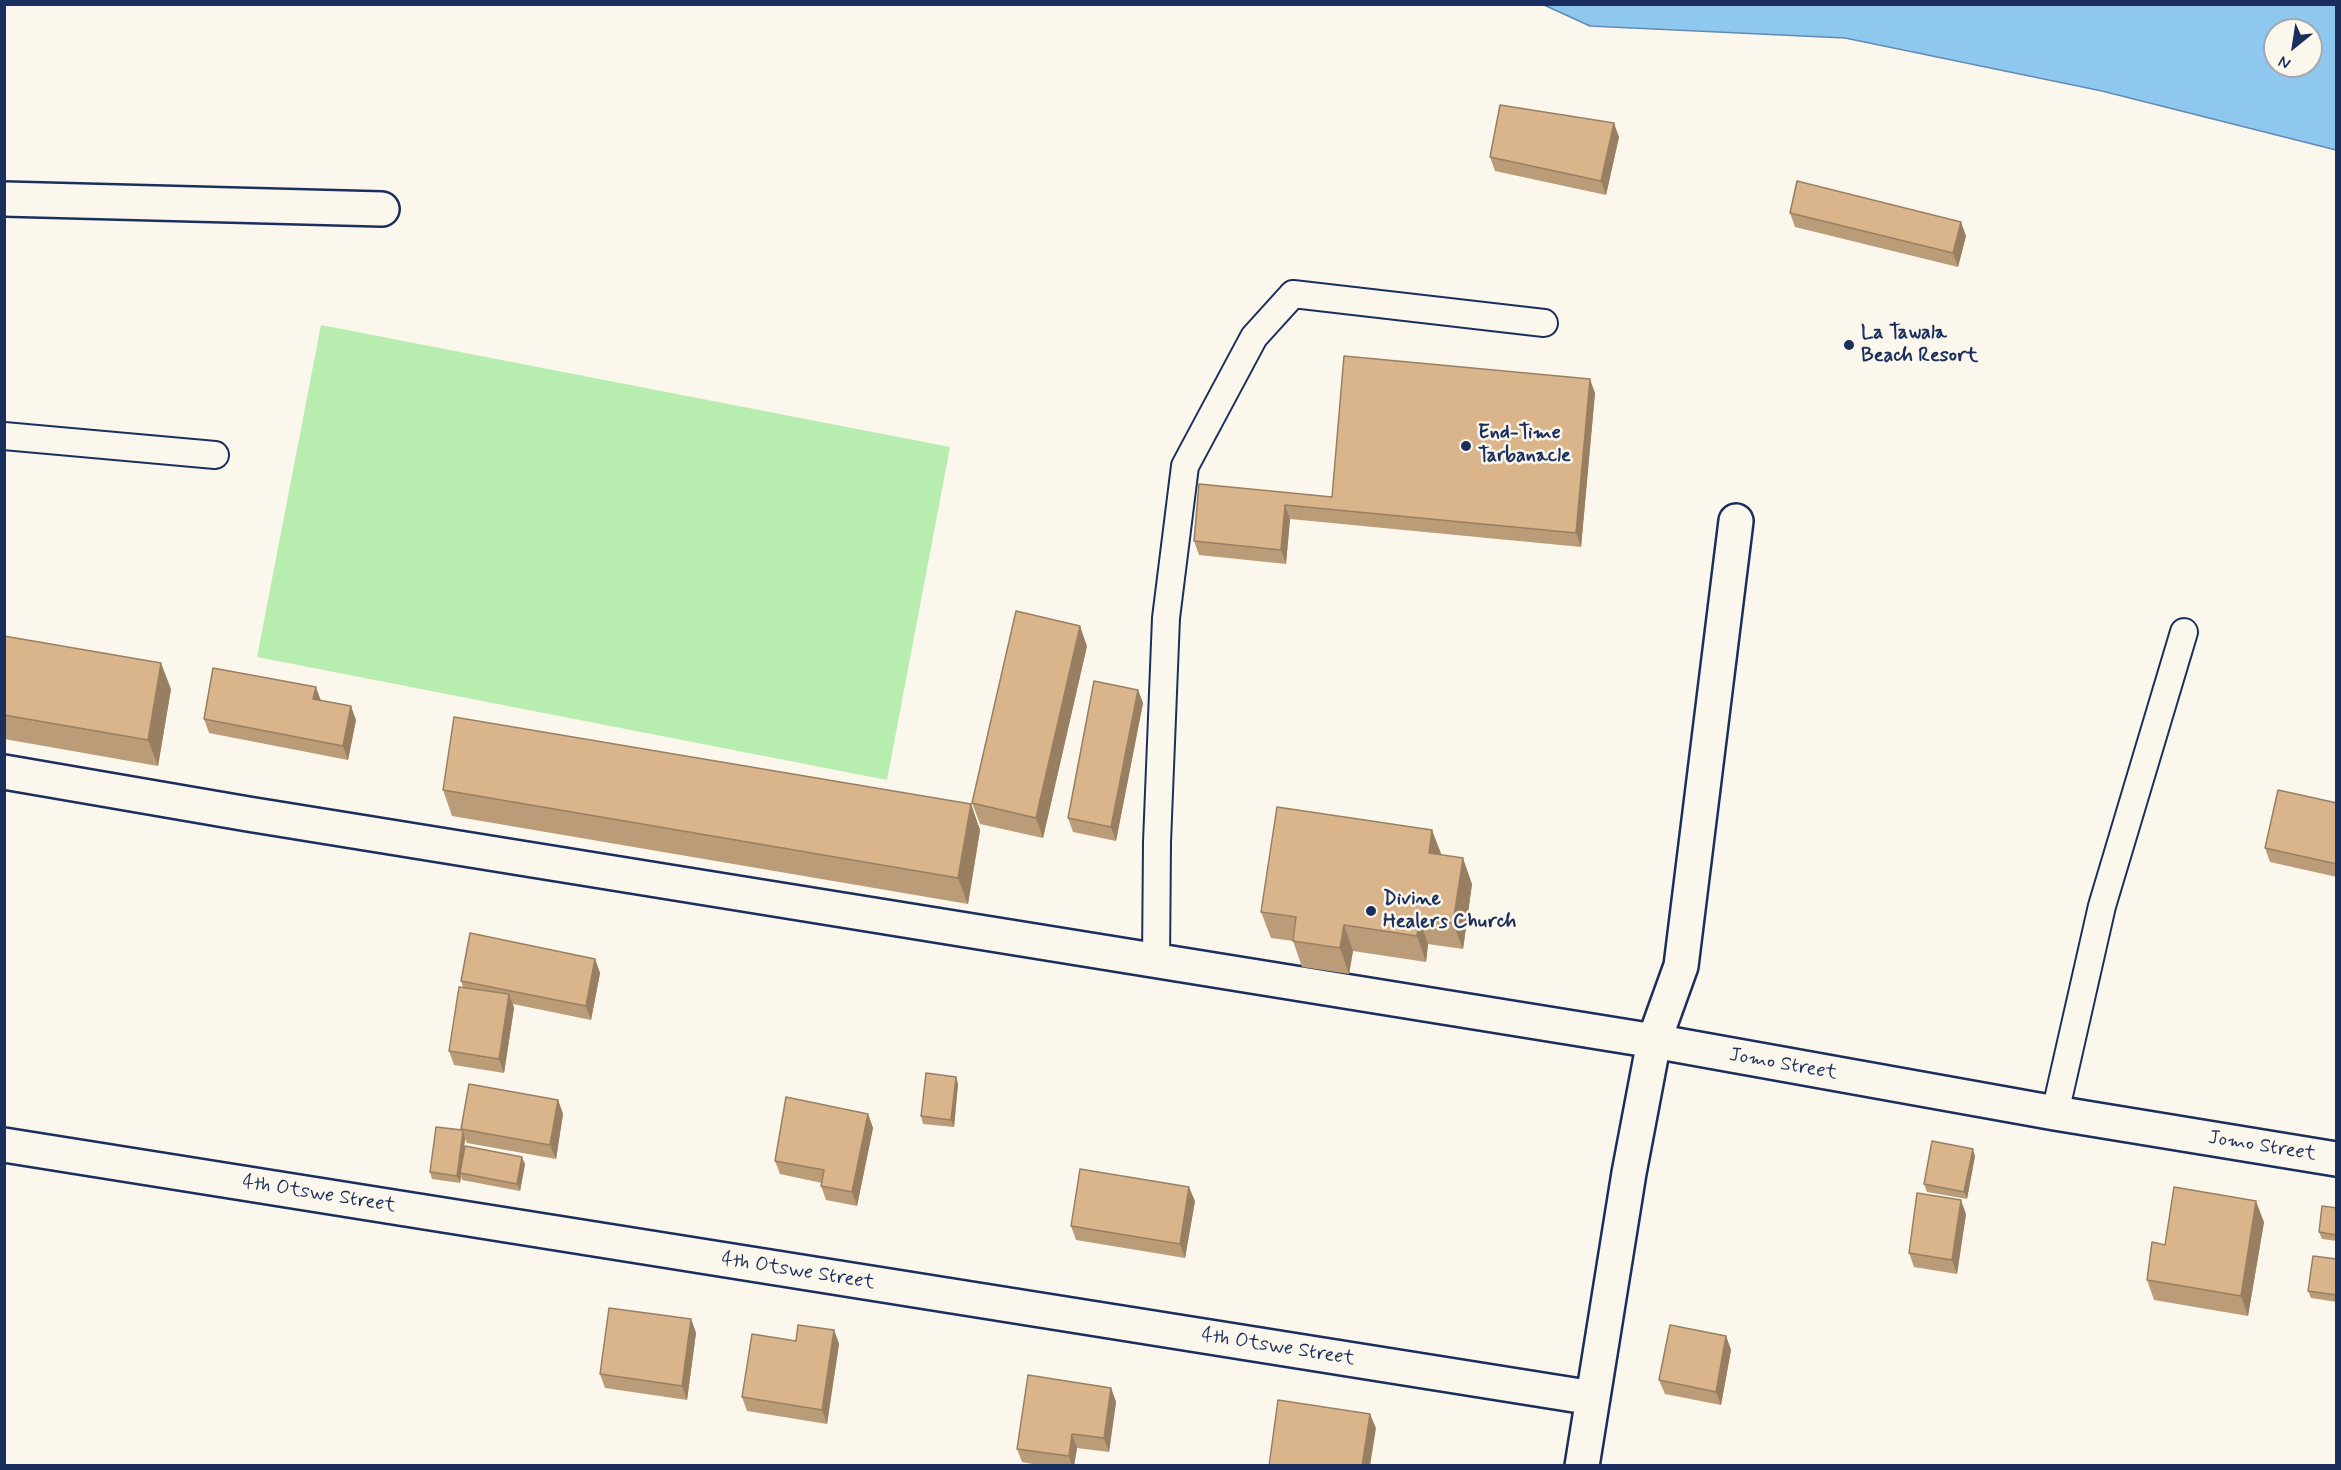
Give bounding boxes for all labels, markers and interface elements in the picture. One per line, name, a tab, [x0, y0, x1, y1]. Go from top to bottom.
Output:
north arrow	[2263, 18, 2323, 78]
text: N	[2275, 51, 2295, 74]
place label: La Tawala Beach Resort	[1861, 322, 1978, 369]
marker: La Tawala Beach Resort	[1842, 338, 1856, 352]
place label: End-Time Tarbanacle	[1478, 422, 1571, 469]
marker: End-Time Tarbanacle	[1459, 439, 1473, 453]
place label: Divine Healers Church	[1383, 888, 1516, 935]
marker: Divine Healers Church	[1364, 904, 1378, 918]
street label: Jomo Street	[1727, 1044, 1839, 1086]
street label: Jomo Street	[2206, 1127, 2318, 1167]
street label: 4th Otswe Street	[241, 1171, 397, 1219]
street label: 4th Otswe Street	[720, 1248, 876, 1296]
street label: 4th Otswe Street	[1200, 1324, 1356, 1372]

